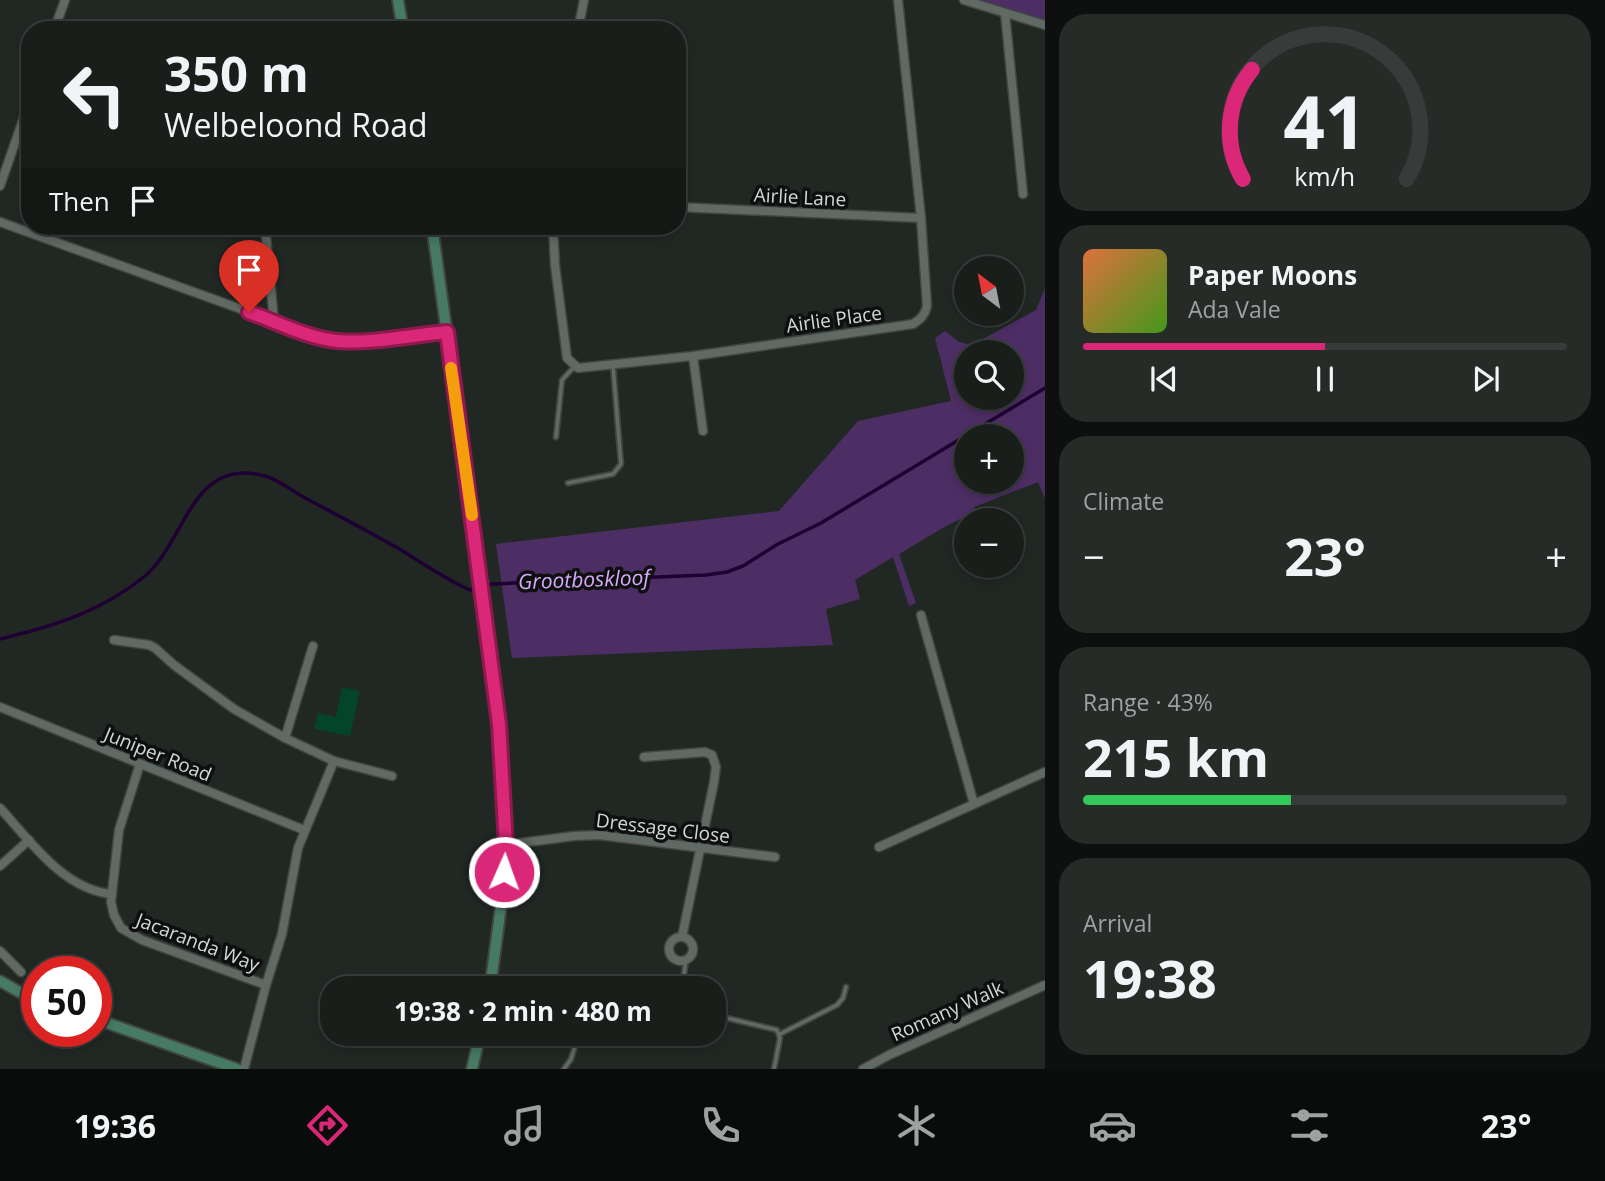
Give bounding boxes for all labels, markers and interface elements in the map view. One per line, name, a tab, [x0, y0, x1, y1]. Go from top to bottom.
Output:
text: 350 m	[164, 40, 309, 106]
icon: left	[49, 49, 140, 140]
text: 41	[1283, 71, 1367, 170]
text: Welbeloond Road	[164, 103, 428, 146]
text: km/h	[1295, 158, 1355, 192]
icon: arrive	[124, 182, 162, 220]
street label: Airlie Lane	[753, 182, 847, 212]
text: Then	[49, 183, 110, 219]
pin	[219, 240, 279, 312]
icon: arrive	[230, 251, 268, 289]
north arrow	[954, 256, 1024, 326]
map controls	[954, 256, 1024, 578]
text: Paper Moons	[1188, 257, 1357, 293]
text: Ada Vale	[1188, 293, 1281, 325]
street label: Airlie Place	[784, 299, 884, 339]
button: search	[954, 340, 1024, 410]
icon: previous	[1145, 360, 1183, 398]
icon: pause	[1306, 360, 1344, 398]
icon: next	[1467, 360, 1505, 398]
button: +	[954, 424, 1024, 494]
text: Climate	[1083, 485, 1164, 517]
button: −	[954, 508, 1024, 578]
text: 23°	[1284, 520, 1366, 591]
text: −	[1083, 530, 1105, 582]
text: +	[1545, 530, 1567, 582]
water label: Grootboskloof	[518, 563, 654, 595]
text: Range · 43%	[1083, 686, 1213, 718]
street label: Juniper Road	[99, 720, 216, 787]
text: 215 km	[1083, 721, 1269, 792]
street label: Dressage Close	[595, 807, 731, 849]
position arrow	[467, 835, 541, 909]
street label: Jacaranda Way	[131, 906, 264, 978]
text: Arrival	[1083, 907, 1152, 939]
text: 19:38	[1083, 942, 1217, 1013]
speed limit sign: 50	[21, 956, 112, 1047]
street label: Romany Walk	[887, 975, 1007, 1047]
text: 19:38 · 2 min · 480 m	[394, 993, 652, 1029]
icon: directions	[303, 1101, 352, 1150]
icon: music	[500, 1101, 549, 1150]
icon: phone	[696, 1101, 745, 1150]
icon: climate	[892, 1101, 941, 1150]
icon: car	[1088, 1101, 1137, 1150]
icon: filters	[1285, 1101, 1334, 1150]
text: 19:36	[74, 1104, 156, 1147]
text: 23°	[1481, 1104, 1531, 1147]

